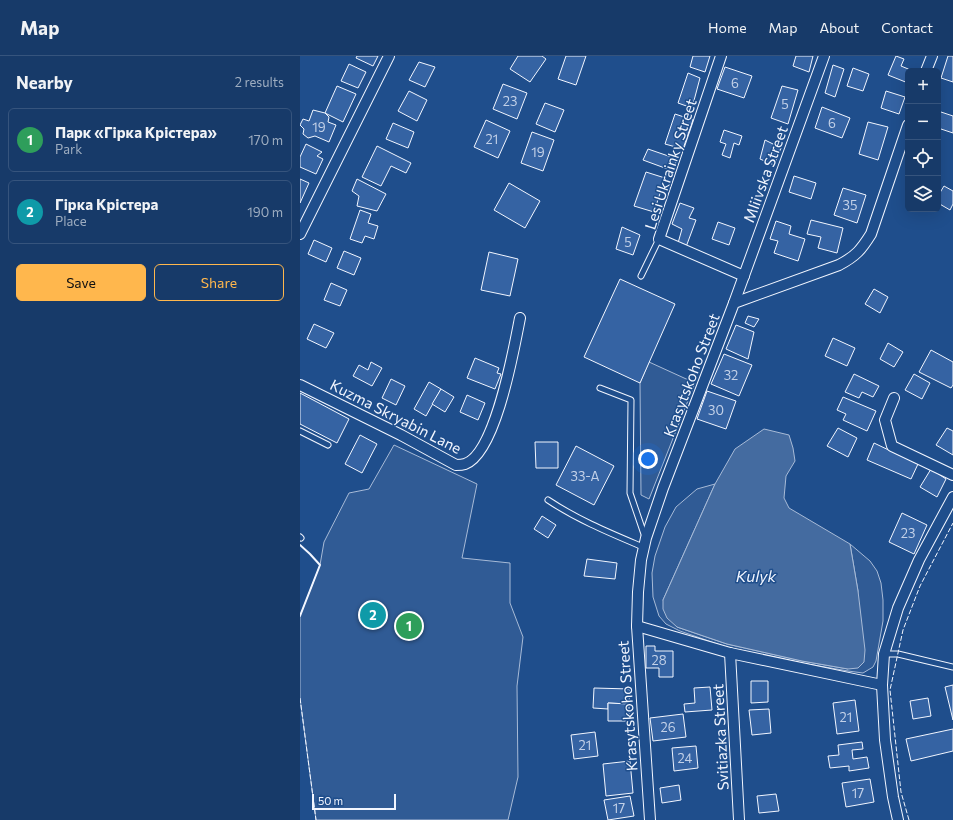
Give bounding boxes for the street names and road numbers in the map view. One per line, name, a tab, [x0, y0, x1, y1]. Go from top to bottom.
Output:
street label: Lesi Ukrainky Street	[640, 96, 700, 232]
street label: Mliivska Street	[739, 123, 791, 225]
street label: Krasytskoho Street	[659, 311, 723, 439]
street label: Kuzma Skryabin Lane	[327, 375, 465, 457]
street label: Krasytskoho Street	[613, 640, 641, 772]
street label: Svitiazka Street	[708, 683, 732, 791]

